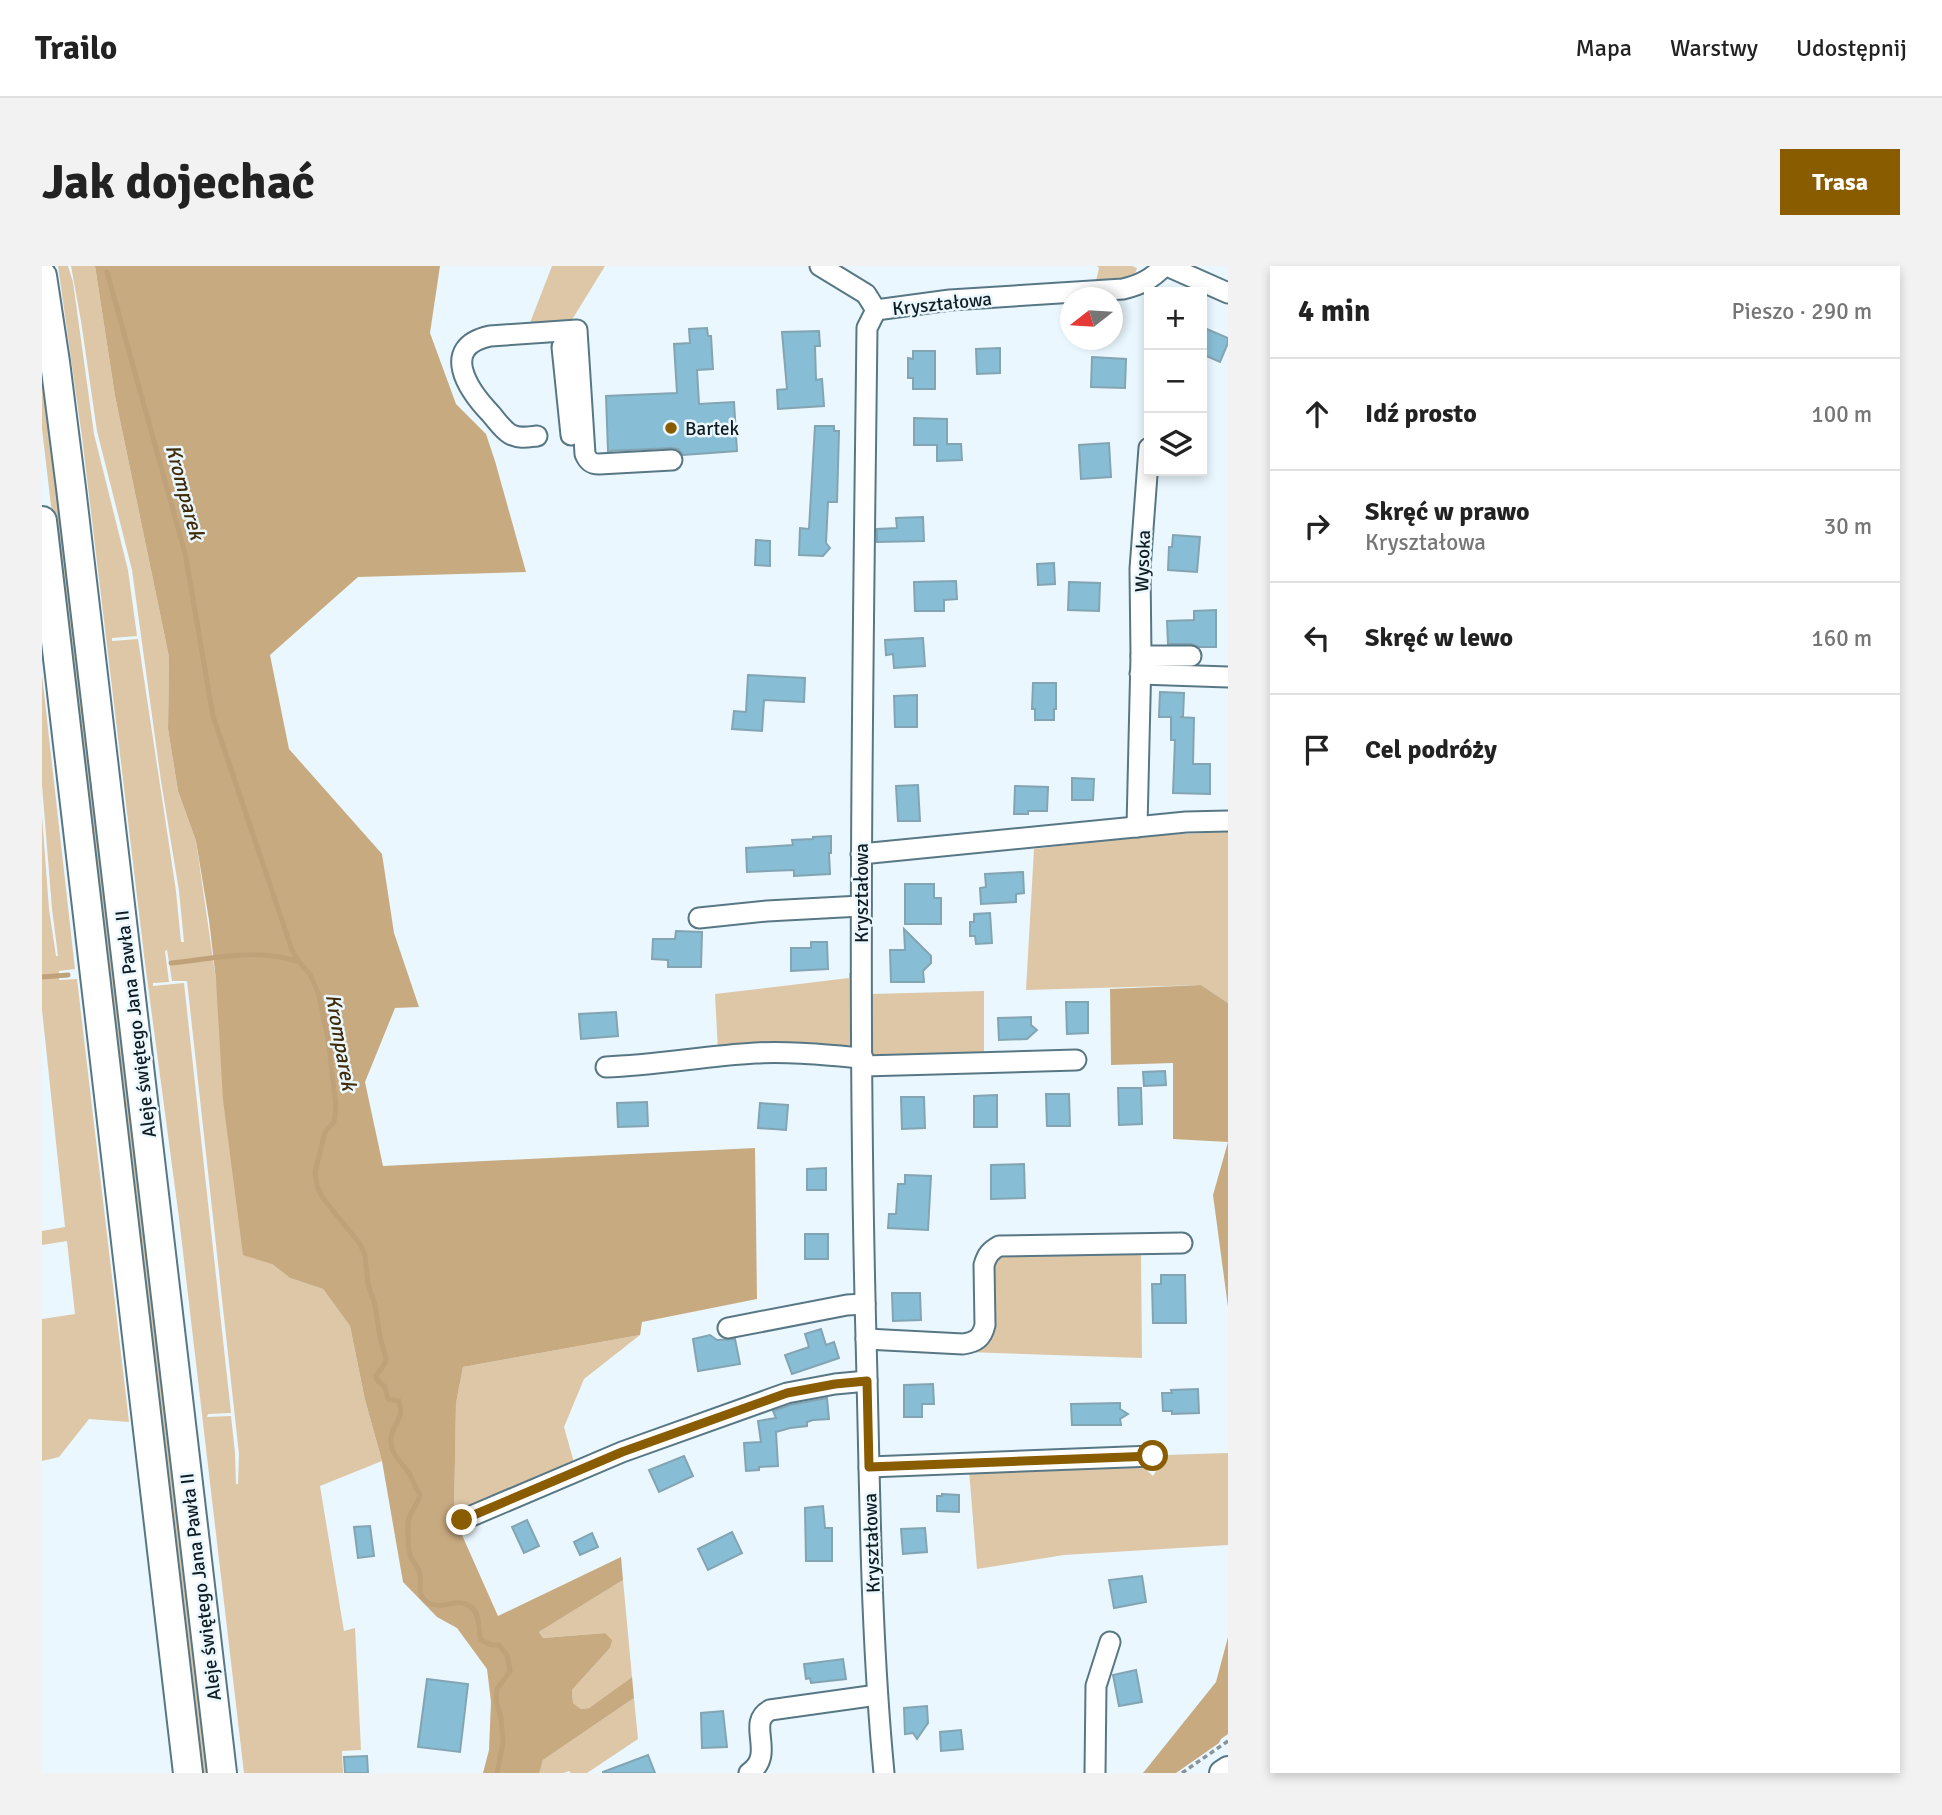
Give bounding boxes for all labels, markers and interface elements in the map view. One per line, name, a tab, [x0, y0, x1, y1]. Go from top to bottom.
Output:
text: Trailo	[35, 28, 117, 69]
text: Mapa	[1575, 33, 1632, 63]
text: Warstwy	[1670, 33, 1758, 63]
text: Udostępnij	[1796, 33, 1907, 63]
button: Trasa	[1780, 149, 1900, 215]
text: Jak dojechać	[42, 152, 315, 212]
street label: Kryształowa	[891, 287, 993, 321]
north arrow	[1060, 287, 1123, 350]
map controls	[1144, 287, 1207, 476]
button: +	[1144, 287, 1207, 350]
text: 4 min	[1298, 293, 1370, 330]
text: Pieszo · 290 m	[1731, 297, 1872, 326]
button: −	[1144, 350, 1207, 413]
icon: ahead	[1298, 395, 1336, 433]
text: Idź prosto	[1365, 398, 1477, 430]
text: 100 m	[1811, 400, 1872, 429]
button: layers	[1144, 413, 1207, 476]
place label: Bartek	[685, 417, 739, 441]
marker: Bartek	[663, 420, 679, 436]
water label: Kromparek	[160, 441, 211, 545]
text: Skręć w prawo	[1365, 496, 1530, 528]
icon: right	[1298, 507, 1336, 545]
text: 30 m	[1824, 512, 1872, 541]
text: Kryształowa	[1365, 528, 1486, 557]
street label: Wysoka	[1130, 529, 1156, 593]
icon: left	[1298, 619, 1336, 657]
text: Skręć w lewo	[1365, 622, 1513, 654]
text: 160 m	[1811, 624, 1872, 653]
icon: arrive	[1298, 731, 1336, 769]
text: Cel podróży	[1365, 734, 1497, 766]
street label: Kryształowa	[850, 843, 874, 943]
street label: Aleje świętego Jana Pawła II	[110, 909, 162, 1139]
water label: Kromparek	[320, 992, 363, 1095]
route start	[1137, 1440, 1168, 1471]
street label: Aleje świętego Jana Pawła II	[175, 1472, 227, 1702]
street label: Kryształowa	[858, 1493, 886, 1593]
route end	[446, 1504, 477, 1535]

